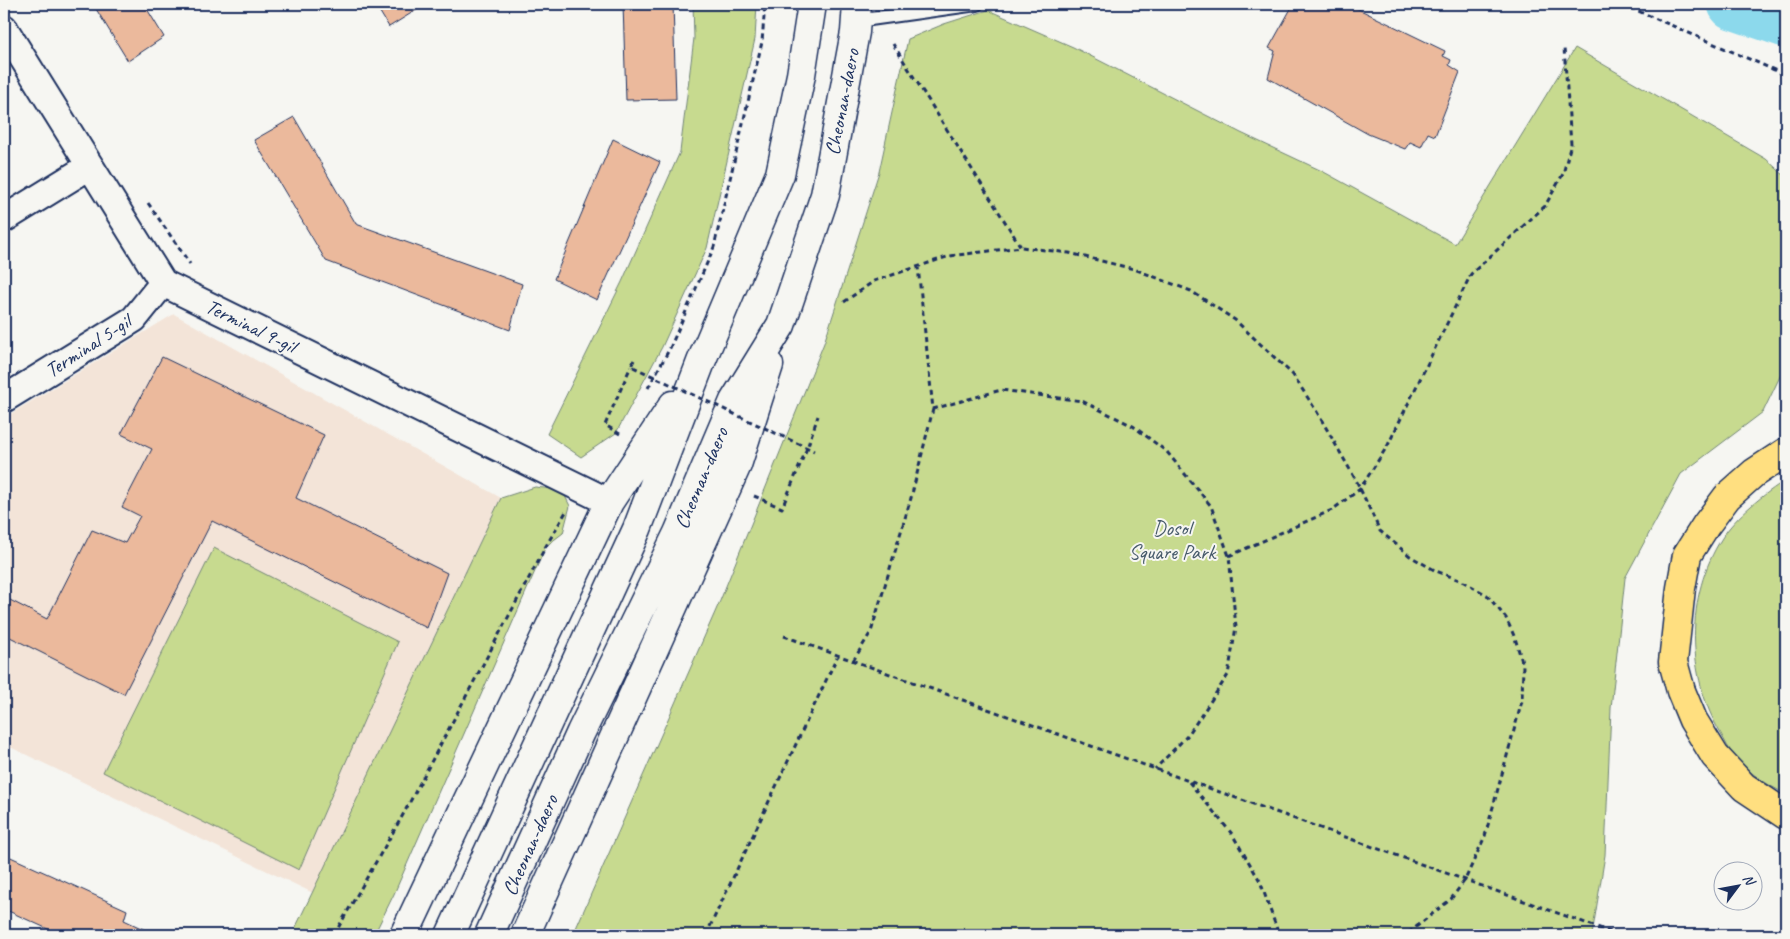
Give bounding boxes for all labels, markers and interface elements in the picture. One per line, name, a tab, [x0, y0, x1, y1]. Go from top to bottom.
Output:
street label: Cheonan-daero	[819, 45, 865, 157]
street label: Terminal 9-gil	[202, 293, 303, 360]
street label: Terminal 5-gil	[40, 307, 139, 383]
street label: Cheonan-daero	[668, 422, 735, 533]
park label: Dosol Square Park	[1129, 515, 1218, 565]
street label: Cheonan-daero	[496, 789, 564, 899]
north arrow	[1712, 862, 1762, 912]
text: N	[1739, 871, 1759, 890]

